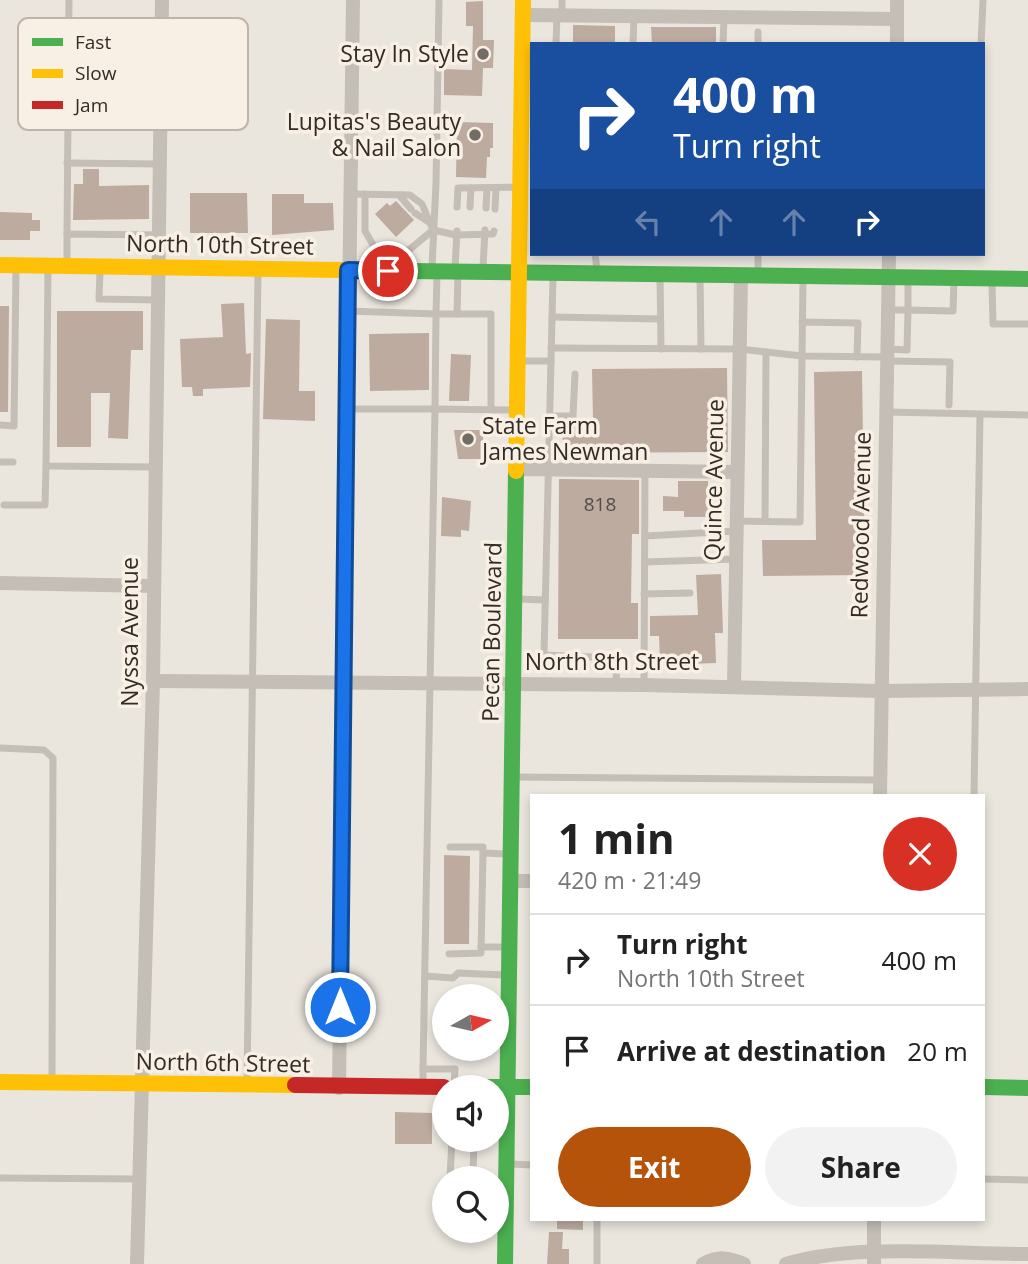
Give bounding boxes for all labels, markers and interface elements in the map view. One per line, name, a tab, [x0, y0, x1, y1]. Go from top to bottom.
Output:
legend	[18, 18, 248, 130]
text: Fast	[75, 29, 111, 55]
place label: Stay In Style	[340, 37, 469, 69]
marker: Stay In Style	[475, 46, 491, 62]
text: Slow	[75, 60, 117, 86]
text: 400 m	[673, 61, 818, 127]
icon: right	[558, 70, 649, 161]
text: Jam	[73, 92, 108, 118]
place label: Lupitas's Beauty & Nail Salon	[287, 105, 461, 163]
text: Turn right	[673, 124, 821, 167]
marker: Lupitas's Beauty & Nail Salon	[467, 127, 483, 143]
icon: left	[629, 203, 667, 241]
icon: ahead	[702, 203, 740, 241]
icon: ahead	[775, 203, 813, 241]
icon: right	[848, 203, 886, 241]
street label: North 10th Street	[126, 226, 314, 262]
pin	[358, 241, 418, 301]
icon: arrive	[369, 252, 407, 290]
street label: Quince Avenue	[696, 399, 730, 561]
place label: State Farm James Newman	[480, 409, 648, 467]
marker: State Farm James Newman	[460, 431, 476, 447]
street label: Redwood Avenue	[842, 431, 878, 619]
house number: 818	[584, 491, 616, 517]
street label: Pecan Boulevard	[473, 542, 509, 722]
street label: Nyssa Avenue	[113, 557, 145, 707]
street label: North 8th Street	[525, 645, 699, 677]
text: 1 min	[558, 809, 675, 866]
button: close	[883, 817, 957, 891]
text: 420 m · 21:49	[558, 864, 701, 896]
text: Turn right	[617, 926, 748, 962]
icon: right	[558, 941, 596, 979]
text: 400 m	[882, 942, 957, 978]
text: North 10th Street	[617, 962, 805, 994]
position arrow	[303, 970, 377, 1044]
north arrow	[432, 984, 509, 1060]
map controls	[432, 984, 509, 1243]
icon: arrive	[558, 1032, 596, 1070]
text: Arrive at destination	[617, 1033, 886, 1069]
text: 20 m	[907, 1033, 968, 1069]
street label: North 6th Street	[136, 1044, 311, 1080]
button: sound	[432, 1075, 509, 1152]
button: Exit	[558, 1127, 751, 1207]
button: Share	[765, 1127, 957, 1207]
button: search	[432, 1166, 509, 1243]

